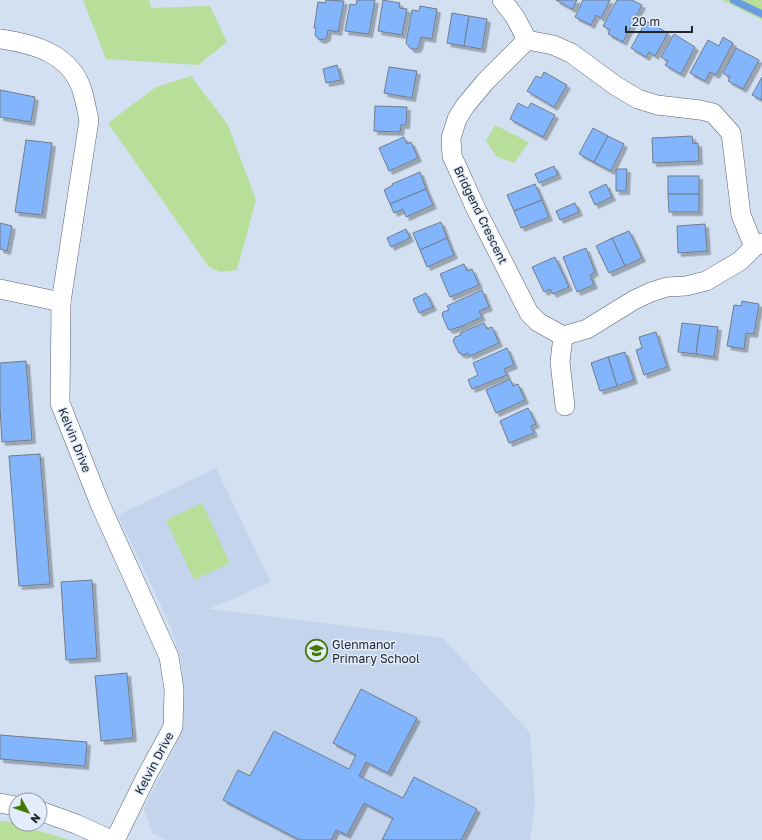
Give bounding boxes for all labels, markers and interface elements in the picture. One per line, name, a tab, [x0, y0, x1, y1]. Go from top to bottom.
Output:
scale bar	[626, 8, 692, 34]
text: 20 m	[632, 14, 660, 29]
street label: Bridgend Crescent	[451, 164, 511, 267]
street label: Kelvin Drive	[55, 405, 95, 475]
place label: Glenmanor Primary School	[332, 637, 420, 666]
school or university icon: Glenmanor Primary School	[304, 638, 330, 664]
street label: Kelvin Drive	[131, 729, 177, 797]
north arrow	[8, 792, 48, 832]
text: N	[28, 811, 44, 826]

